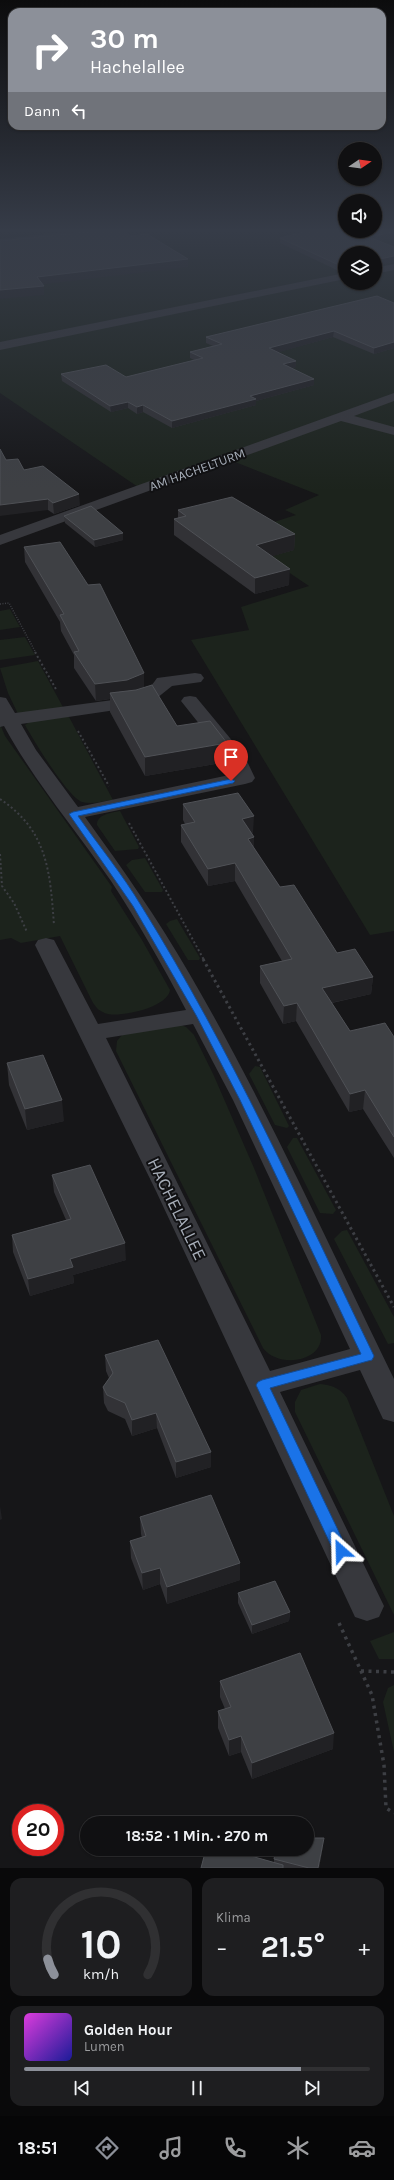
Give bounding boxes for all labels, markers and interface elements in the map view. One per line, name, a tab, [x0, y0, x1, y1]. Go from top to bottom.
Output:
text: 30 m	[90, 22, 159, 55]
icon: right	[24, 24, 76, 76]
text: Hachelallee	[90, 56, 185, 78]
icon: left	[68, 100, 90, 122]
text: Dann	[24, 102, 60, 120]
north arrow	[338, 142, 382, 186]
map controls	[338, 142, 382, 290]
button: sound	[338, 194, 382, 238]
button: layers	[338, 246, 382, 290]
street label: AM HACHELTURM	[147, 445, 247, 494]
pin	[214, 740, 248, 781]
icon: arrive	[220, 746, 242, 768]
street label: HACHELALLEE	[143, 1154, 211, 1264]
position arrow	[320, 1530, 362, 1572]
speed limit sign: 20	[12, 1804, 64, 1856]
text: 18:52 · 1 Min. · 270 m	[126, 1827, 268, 1845]
text: Klima	[216, 1910, 251, 1925]
text: 10	[80, 1920, 122, 1968]
text: 21.5°	[261, 1929, 325, 1965]
text: −	[216, 1935, 228, 1961]
text: +	[358, 1935, 370, 1961]
text: km/h	[83, 1966, 119, 1983]
text: Golden Hour	[84, 2021, 172, 2039]
text: Lumen	[84, 2039, 125, 2054]
icon: previous	[71, 2077, 93, 2099]
icon: pause	[186, 2077, 208, 2099]
icon: next	[301, 2077, 323, 2099]
icon: directions	[93, 2134, 121, 2162]
icon: music	[157, 2134, 185, 2162]
icon: phone	[221, 2134, 249, 2162]
icon: climate	[284, 2134, 312, 2162]
icon: car	[348, 2134, 376, 2162]
text: 18:51	[18, 2137, 58, 2159]

